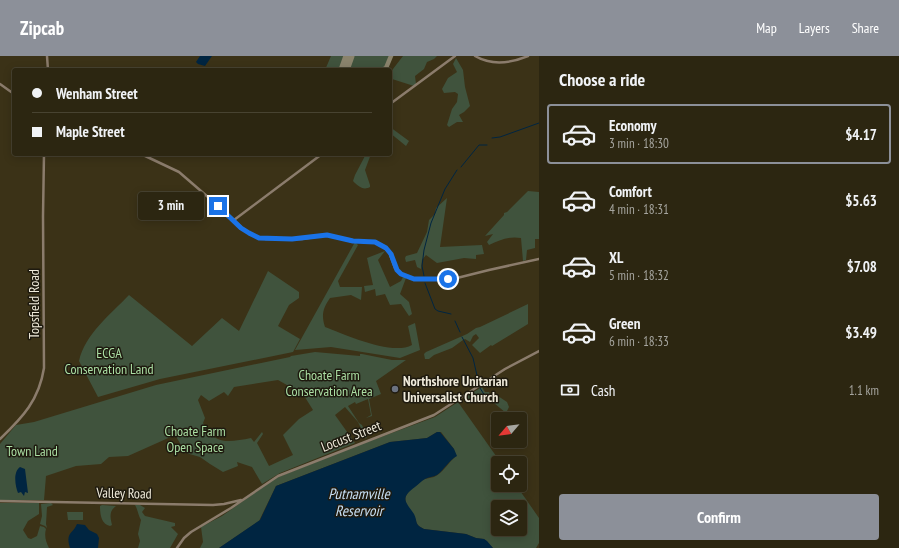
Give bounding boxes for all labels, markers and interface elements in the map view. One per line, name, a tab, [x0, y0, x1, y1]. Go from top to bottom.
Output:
text: Zipcab	[20, 16, 64, 40]
text: Map	[756, 19, 777, 37]
text: Layers	[799, 19, 830, 37]
text: Share	[852, 19, 879, 37]
text: Choose a ride	[559, 68, 645, 91]
text: Wenham Street	[56, 84, 138, 103]
icon: car	[561, 116, 597, 152]
text: Economy	[609, 116, 657, 135]
text: Maple Street	[56, 122, 125, 141]
text: $4.17	[845, 125, 877, 144]
text: 3 min · 18:30	[609, 135, 669, 152]
icon: car	[561, 182, 597, 218]
text: Comfort	[609, 182, 652, 201]
text: $5.63	[845, 191, 877, 210]
callout: 3 min	[138, 192, 204, 220]
text: 3 min	[158, 197, 184, 214]
route end	[209, 197, 227, 215]
text: 4 min · 18:31	[609, 201, 669, 218]
icon: car	[561, 248, 597, 284]
text: XL	[609, 248, 623, 267]
text: $7.08	[847, 257, 877, 276]
text: 5 min · 18:32	[609, 267, 669, 284]
street label: Topsfield Road	[25, 269, 43, 339]
route start	[439, 270, 457, 288]
icon: car	[561, 314, 597, 350]
text: Green	[609, 314, 641, 333]
text: $3.49	[845, 323, 877, 342]
text: 6 min · 18:33	[609, 333, 669, 350]
park label: ECGA Conservation Land	[64, 344, 154, 378]
park label: Choate Farm Conservation Area	[285, 366, 373, 400]
place label: Northshore Unitarian Universalist Church	[403, 372, 508, 406]
icon: cash	[559, 379, 581, 401]
text: Cash	[591, 381, 615, 400]
text: 1.1 km	[849, 382, 879, 399]
marker: Northshore Unitarian Universalist Church	[390, 384, 400, 394]
north arrow	[491, 412, 527, 448]
map controls	[491, 412, 527, 536]
street label: Locust Street	[318, 416, 384, 456]
park label: Choate Farm Open Space	[164, 422, 226, 456]
park label: Town Land	[6, 442, 58, 460]
button: locate	[491, 456, 527, 492]
street label: Valley Road	[95, 484, 152, 502]
water label: Putnamville Reservoir	[328, 484, 391, 520]
button: Confirm	[559, 494, 879, 540]
button: layers	[491, 500, 527, 536]

